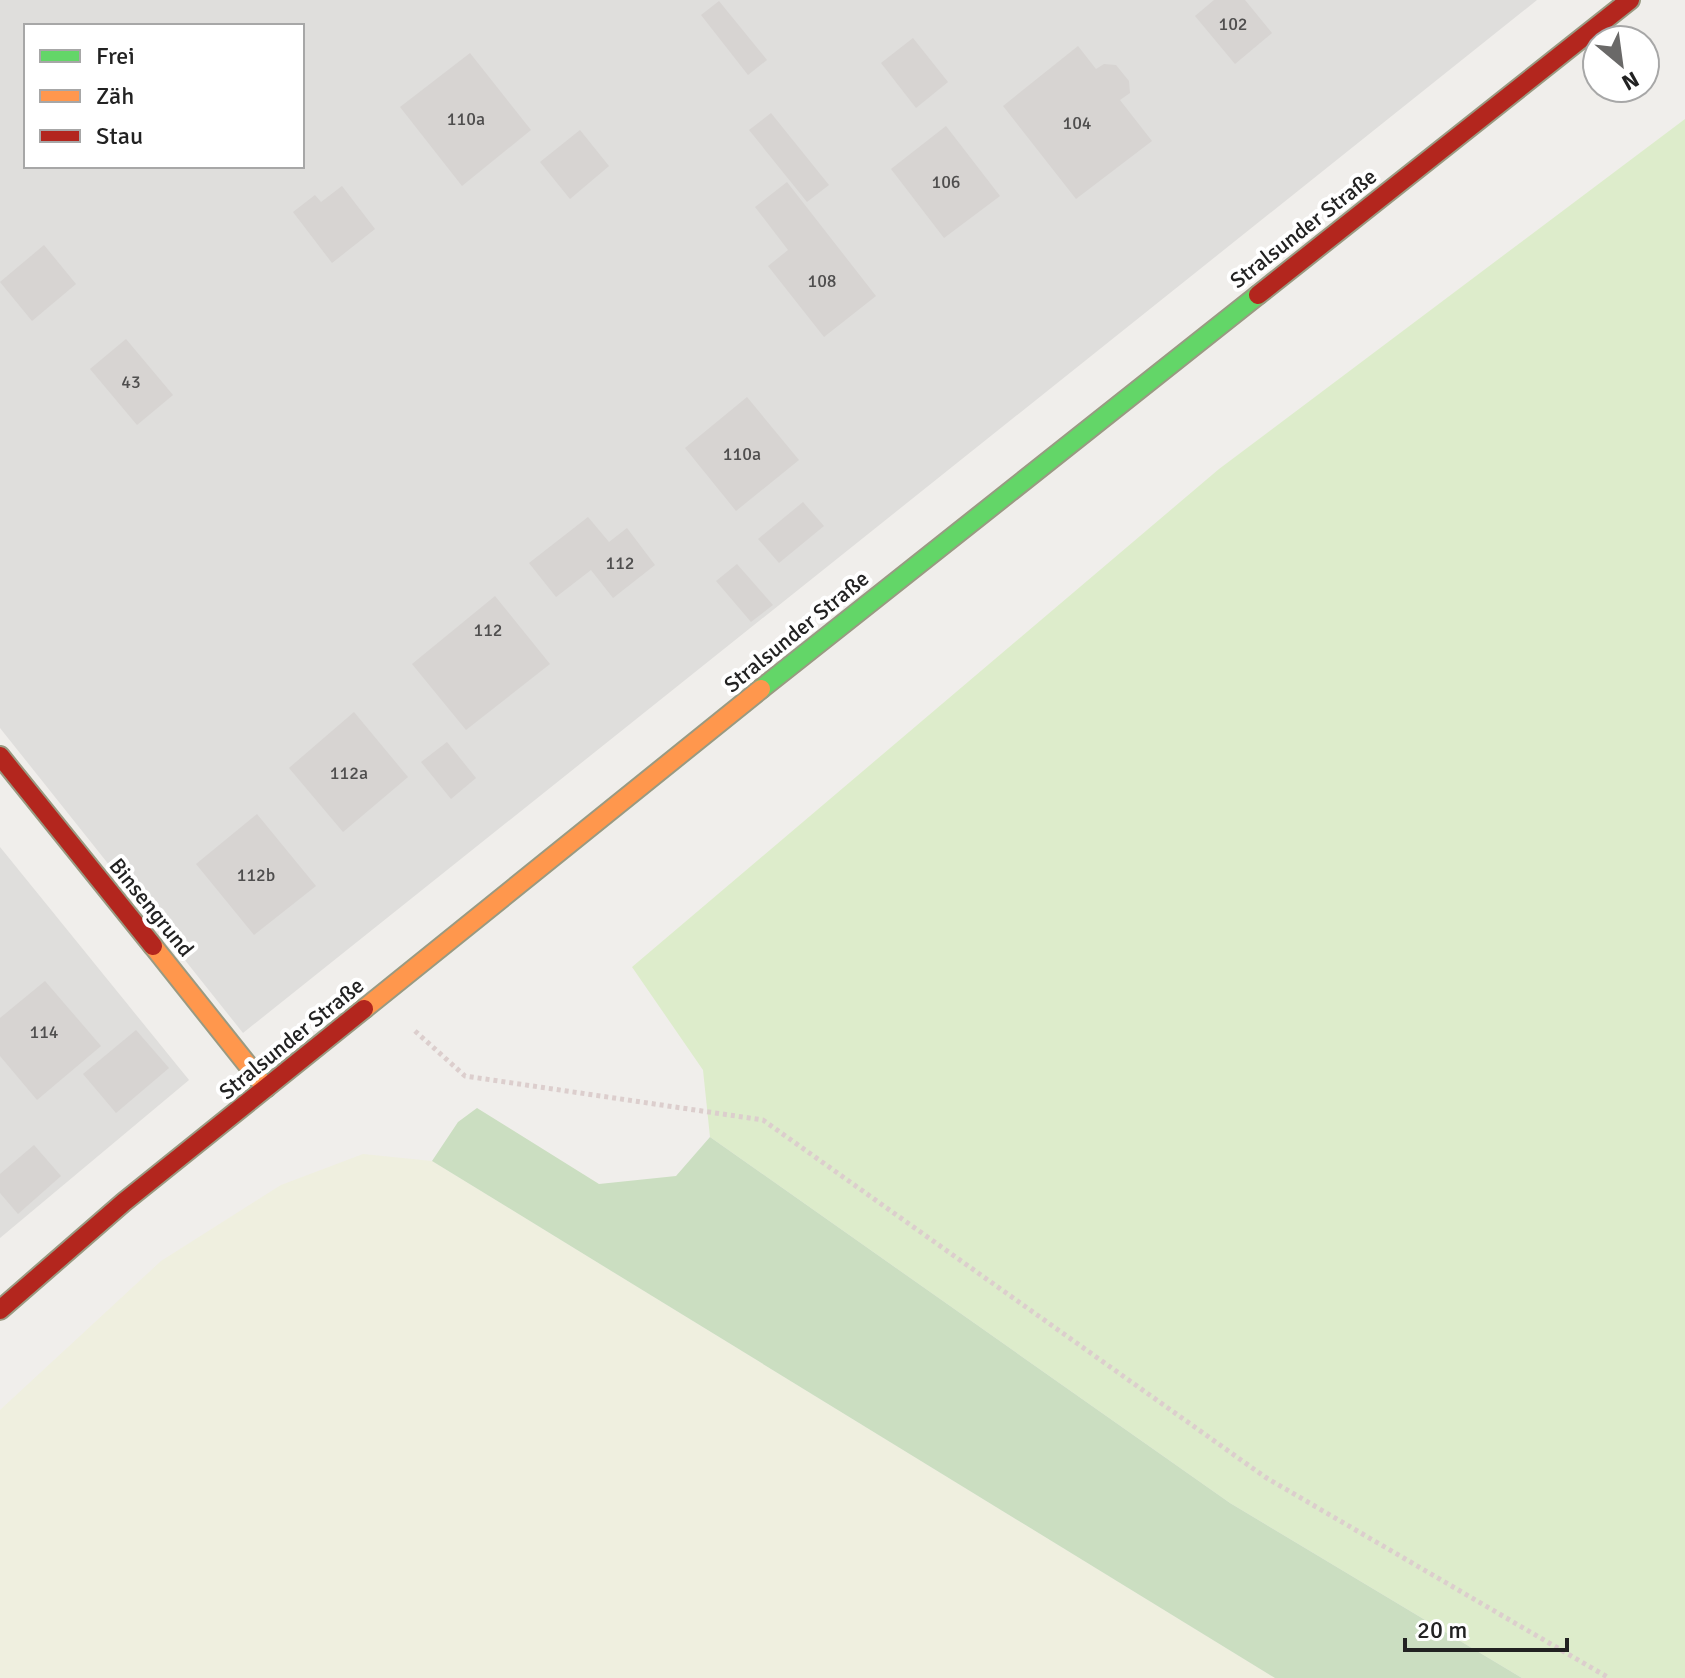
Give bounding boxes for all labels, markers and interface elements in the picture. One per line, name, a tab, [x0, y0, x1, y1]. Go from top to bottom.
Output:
house number: 102	[1218, 13, 1248, 35]
legend	[24, 24, 304, 168]
north arrow	[1581, 24, 1661, 104]
text: Frei	[96, 41, 135, 71]
text: N	[1617, 66, 1644, 97]
text: Zäh	[96, 81, 134, 111]
house number: 110a	[447, 108, 485, 130]
house number: 104	[1062, 112, 1092, 134]
text: Stau	[96, 121, 143, 151]
street label: Stralsunder Straße	[1225, 163, 1382, 294]
house number: 106	[931, 171, 961, 193]
house number: 108	[807, 270, 837, 292]
house number: 43	[121, 371, 141, 393]
house number: 110a	[723, 443, 761, 465]
house number: 112	[605, 552, 635, 574]
street label: Stralsunder Straße	[718, 565, 874, 698]
house number: 112	[473, 619, 503, 641]
house number: 112a	[330, 762, 368, 784]
street label: Binsengrund	[104, 852, 200, 962]
house number: 112b	[237, 864, 275, 886]
street label: Stralsunder Straße	[213, 972, 369, 1105]
house number: 114	[29, 1021, 59, 1043]
scale bar	[1405, 1602, 1567, 1652]
text: 20 m	[1417, 1615, 1467, 1645]

